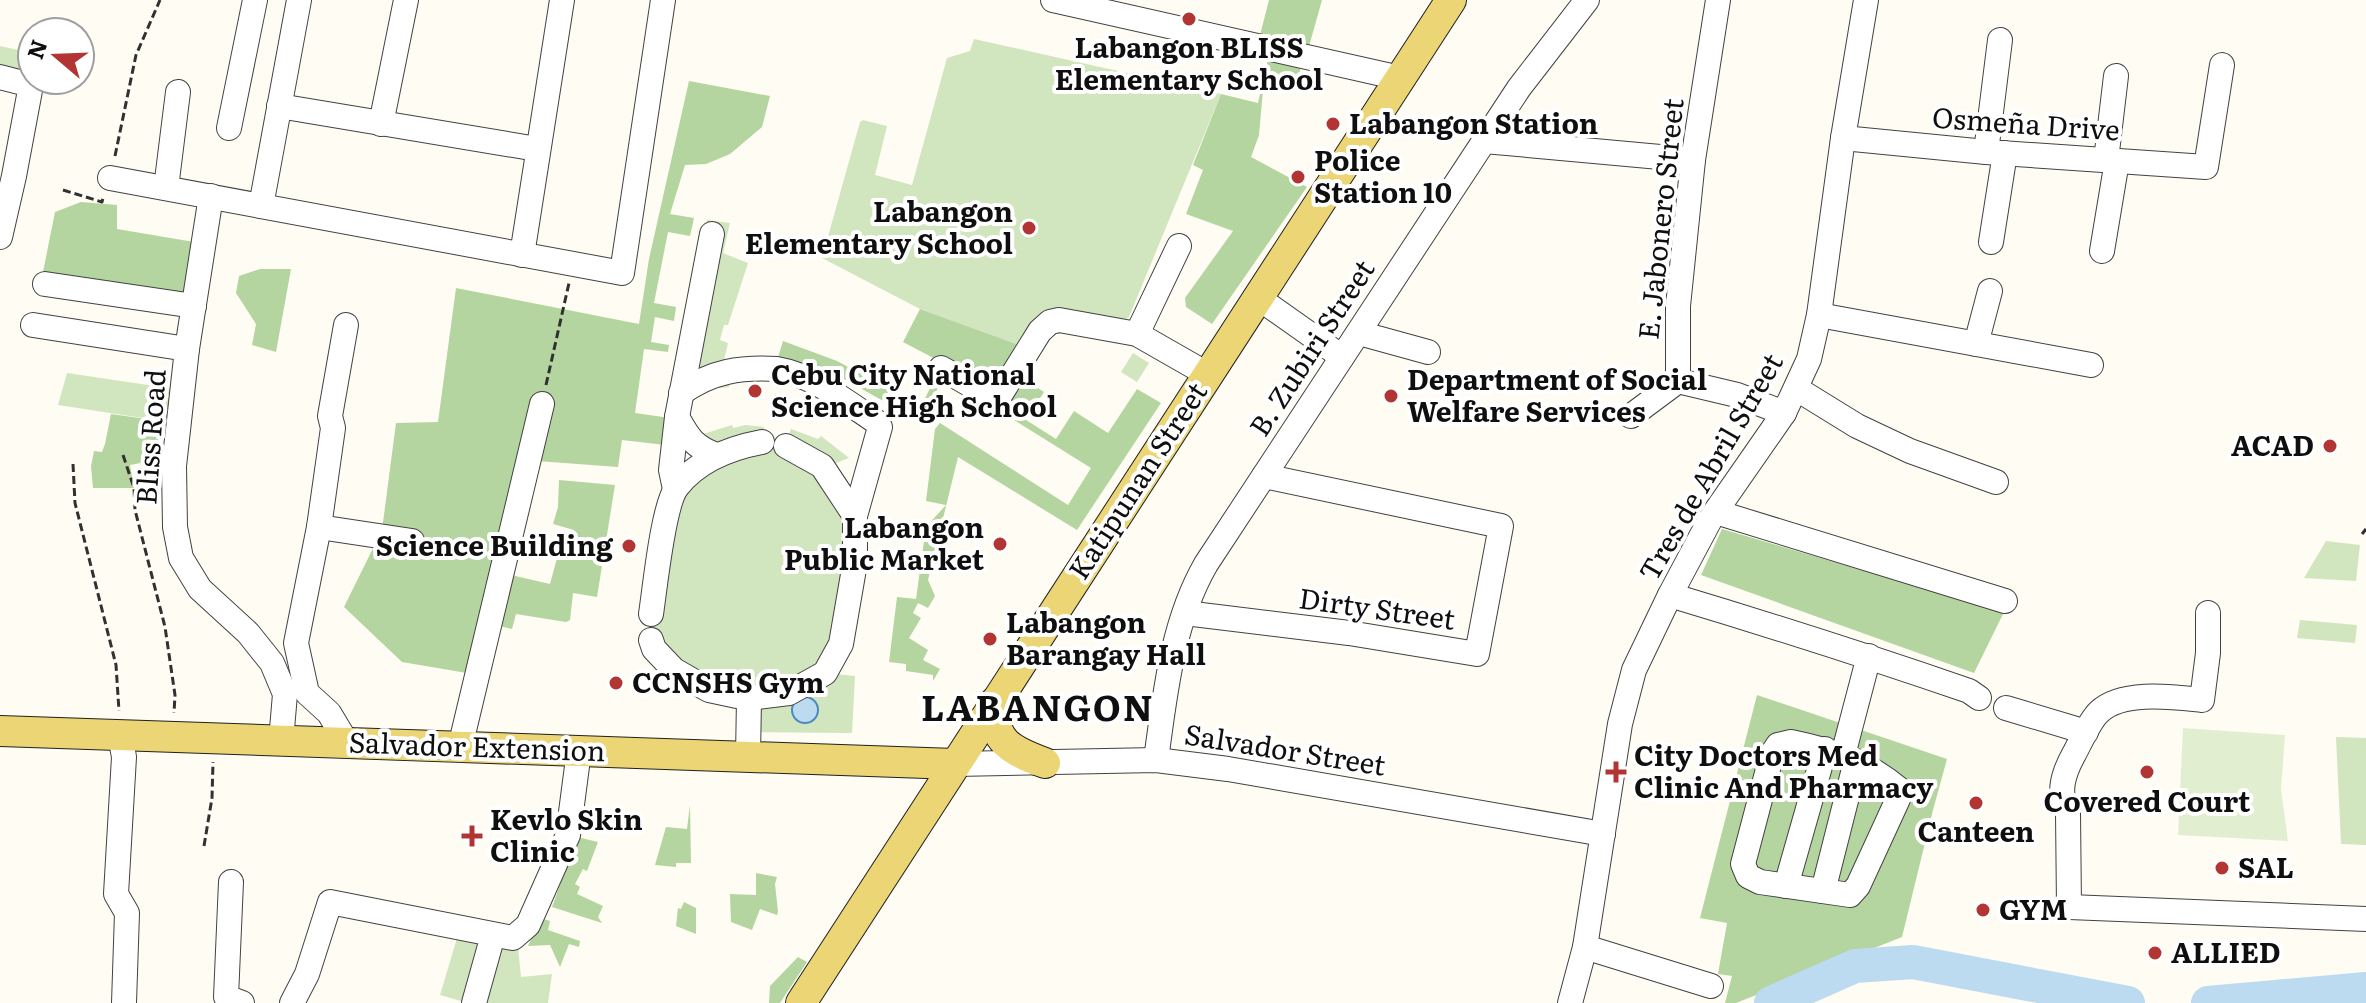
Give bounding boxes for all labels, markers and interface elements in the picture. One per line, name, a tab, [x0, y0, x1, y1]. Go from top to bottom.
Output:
marker: Labangon BLISS Elementary School	[1180, 10, 1198, 28]
north arrow	[16, 16, 96, 96]
place label: Labangon BLISS Elementary School	[1055, 25, 1323, 99]
text: N	[17, 35, 54, 63]
street label: E. Jabonero Street	[1625, 95, 1693, 341]
street label: Osmeña Drive	[1931, 95, 2121, 150]
place label: Labangon Station	[1349, 101, 1598, 143]
marker: Labangon Station	[1324, 115, 1342, 133]
place label: Police Station 10	[1314, 138, 1452, 212]
marker: Police Station 10	[1289, 168, 1307, 186]
place label: Labangon Elementary School	[745, 189, 1013, 263]
marker: Labangon Elementary School	[1020, 219, 1038, 237]
street label: B. Zubiri Street	[1237, 250, 1384, 444]
street label: Tres de Abril Street	[1627, 344, 1792, 588]
place label: Cebu City National Science High School	[771, 352, 1057, 426]
place label: Department of Social Welfare Services	[1407, 357, 1707, 431]
street label: Bliss Road	[123, 368, 175, 506]
street label: Katipunan Street	[1057, 372, 1216, 587]
marker: Cebu City National Science High School	[746, 382, 764, 400]
marker: Department of Social Welfare Services	[1382, 387, 1400, 405]
place label: ACAD	[2231, 423, 2314, 465]
marker: ACAD	[2321, 437, 2339, 455]
place label: Labangon Public Market	[784, 505, 985, 579]
place label: Science Building	[376, 523, 614, 565]
marker: Labangon Public Market	[991, 535, 1009, 553]
marker: Science Building	[620, 537, 638, 555]
street label: Dirty Street	[1297, 575, 1459, 639]
place label: Labangon Barangay Hall	[1006, 600, 1206, 674]
marker: Labangon Barangay Hall	[981, 630, 999, 648]
place label: CCNSHS Gym	[632, 660, 824, 702]
marker: CCNSHS Gym	[607, 674, 625, 692]
district label: LABANGON	[921, 679, 1155, 732]
street label: Salvador Street	[1182, 711, 1390, 785]
street label: Salvador Extension	[348, 720, 606, 770]
place label: City Doctors Med Clinic And Pharmacy	[1634, 733, 1934, 807]
marker: City Doctors Med Clinic And Pharmacy	[1605, 761, 1627, 783]
marker: Covered Court	[2138, 763, 2156, 781]
place label: Covered Court	[2044, 779, 2251, 821]
marker: Canteen	[1967, 794, 1985, 812]
place label: Kevlo Skin Clinic	[490, 797, 643, 871]
place label: Canteen	[1917, 809, 2035, 851]
marker: Kevlo Skin Clinic	[461, 825, 483, 847]
place label: SAL	[2238, 845, 2294, 887]
marker: SAL	[2213, 859, 2231, 877]
place label: GYM	[1999, 887, 2068, 929]
marker: GYM	[1974, 901, 1992, 919]
place label: ALLIED	[2171, 930, 2281, 972]
marker: ALLIED	[2146, 944, 2164, 962]

